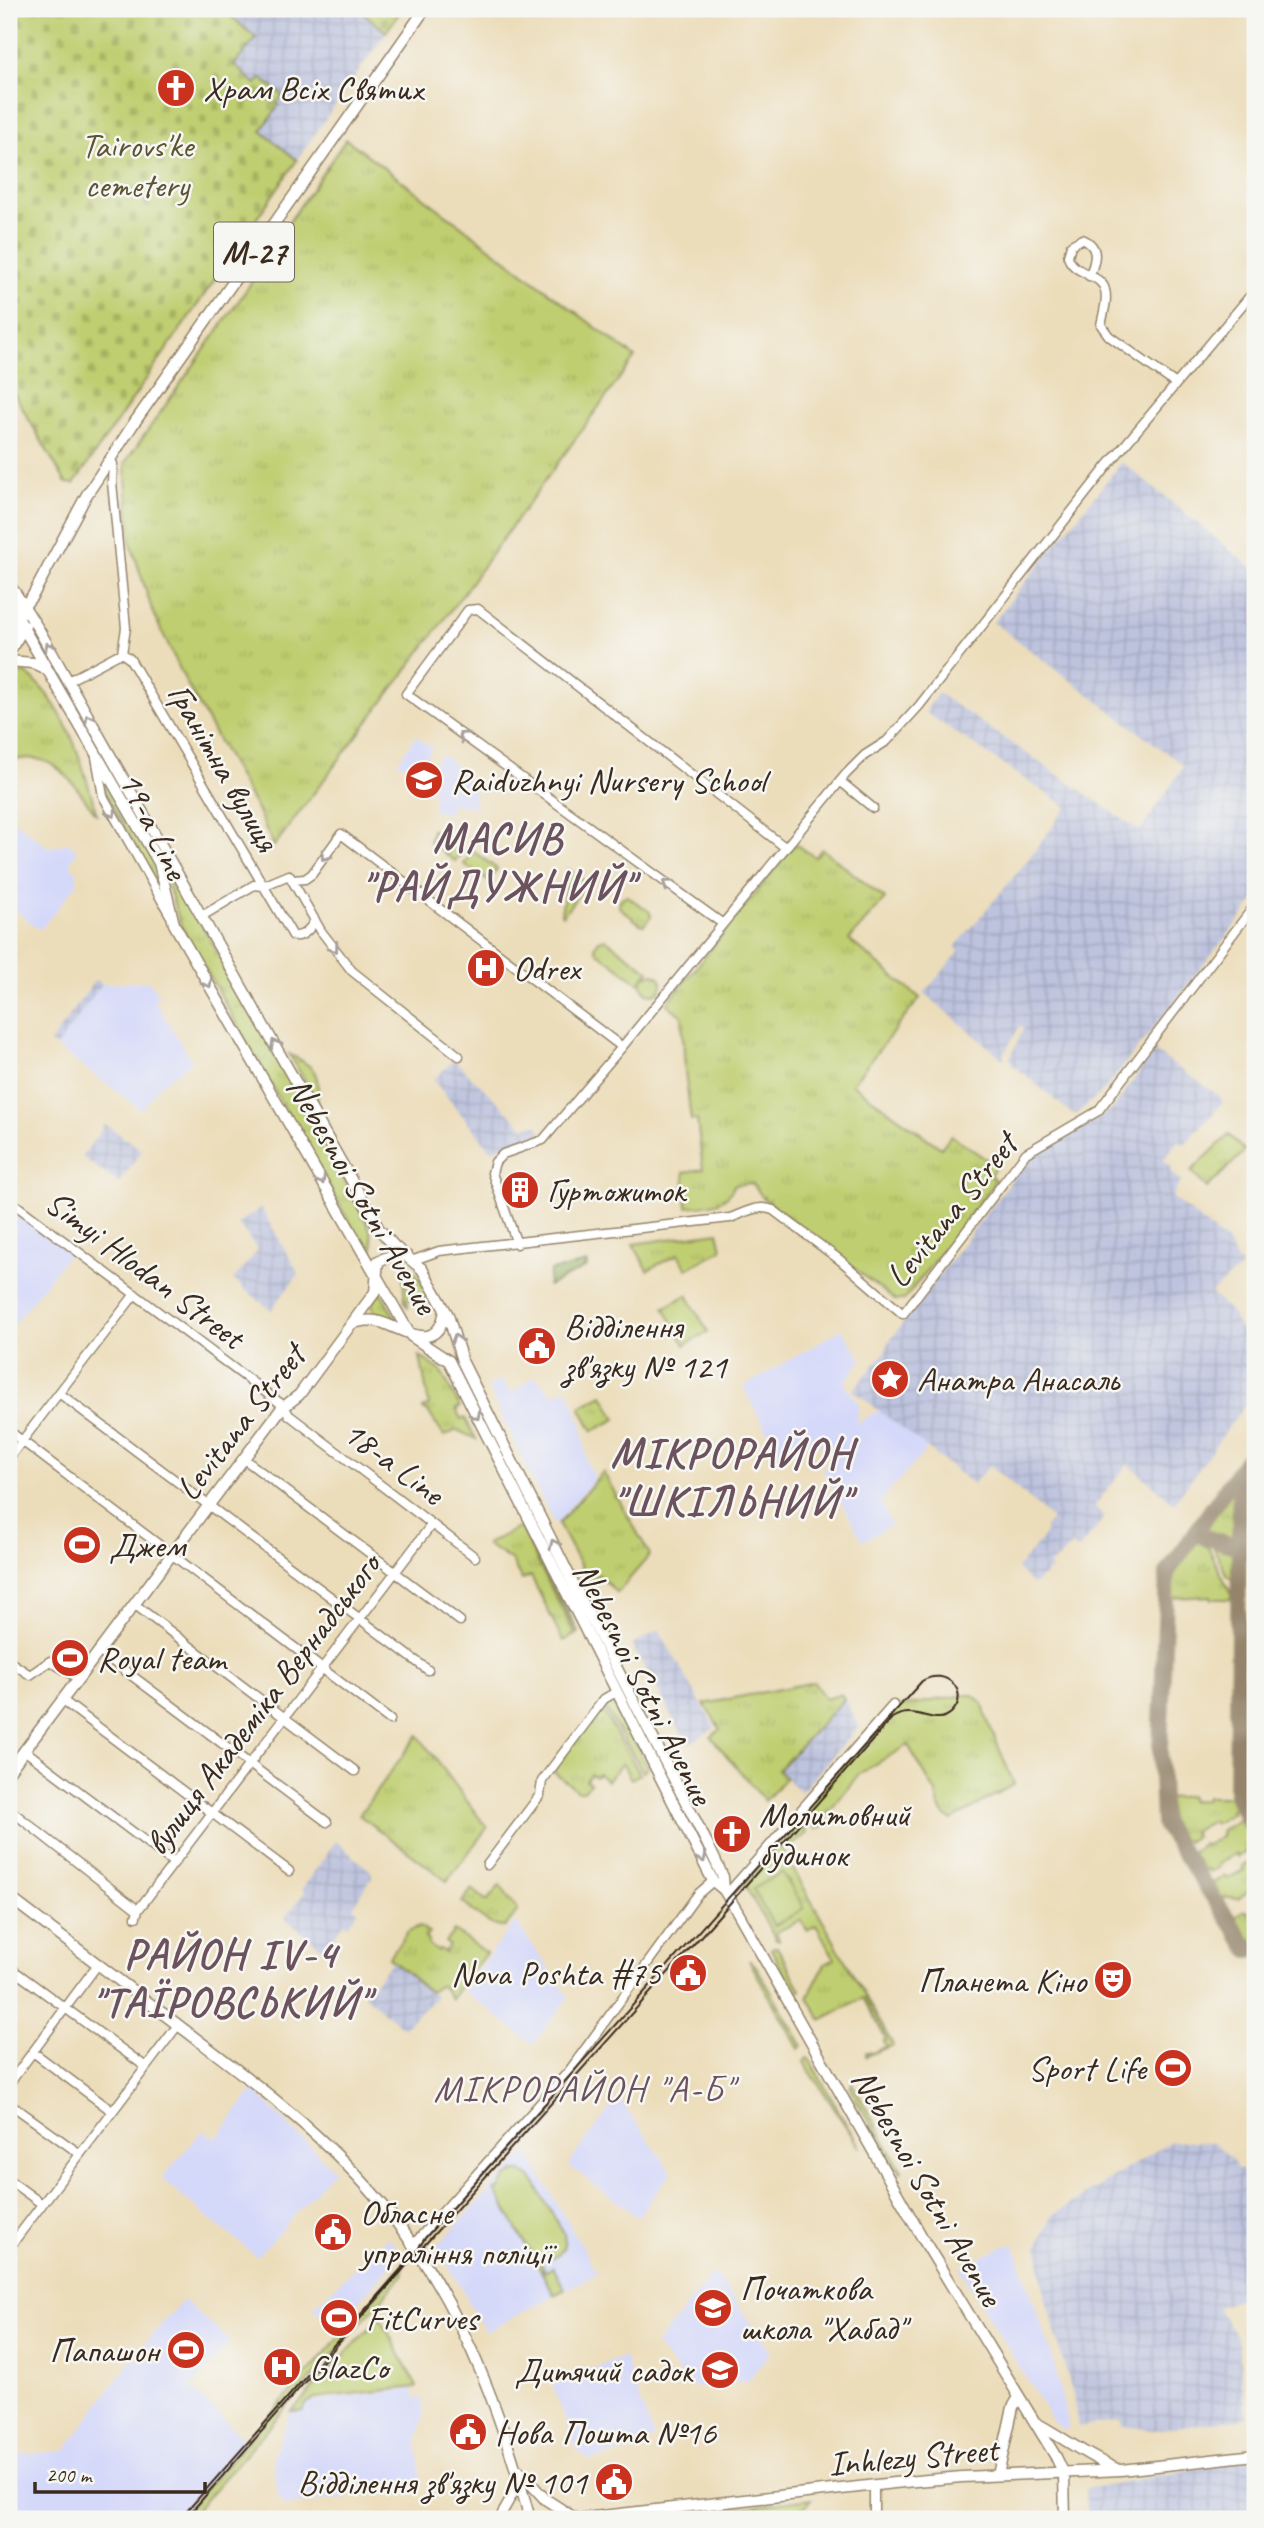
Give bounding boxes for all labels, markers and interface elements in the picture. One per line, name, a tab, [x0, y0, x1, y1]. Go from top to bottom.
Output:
place label: Храм Всіх Святих	[203, 66, 426, 111]
church icon: Храм Всіх Святих	[155, 67, 197, 109]
park label: Tairovs'ke cemetery	[81, 123, 196, 208]
road number: М-27	[214, 222, 294, 282]
one-way arrow	[44, 642, 57, 655]
street label: Гранітна вулиця	[157, 675, 291, 861]
one-way arrow	[84, 713, 97, 726]
one-way arrow	[458, 732, 471, 745]
place label: Raiduzhnyi Nursery School	[451, 758, 772, 803]
school or university icon: Raiduzhnyi Nursery School	[403, 759, 445, 801]
street label: 19-a Line	[108, 764, 200, 889]
one-way arrow	[104, 805, 117, 818]
district label: МАСИВ "РАЙДУЖНИЙ"	[361, 812, 642, 913]
one-way arrow	[321, 848, 333, 861]
one-way arrow	[662, 880, 675, 893]
one-way arrow	[326, 940, 339, 953]
place label: Odrex	[513, 946, 583, 991]
hospital icon: Odrex	[465, 947, 507, 989]
one-way arrow	[200, 975, 213, 988]
one-way arrow	[270, 1038, 283, 1051]
street label: Nebesnoi Sotni Avenue	[276, 1069, 450, 1324]
street label: Levitana Street	[875, 1120, 1030, 1297]
place label: Гуртожиток	[547, 1168, 688, 1213]
building icon: Гуртожиток	[499, 1169, 541, 1211]
one-way arrow	[313, 1173, 326, 1186]
street label: Simyi Hlodan Street	[36, 1180, 256, 1361]
place label: Відділення зв'язку № 121	[560, 1304, 729, 1389]
public building icon: Відділення зв'язку № 121	[516, 1325, 558, 1367]
street label: Levitana Street	[165, 1332, 318, 1509]
one-way arrow	[449, 1334, 464, 1346]
place label: Анатра Анасаль	[917, 1357, 1121, 1402]
place icon: Анатра Анасаль	[869, 1358, 911, 1400]
one-way arrow	[468, 1408, 482, 1420]
street label: 18-a Line	[334, 1410, 455, 1517]
district label: МІКРОРАЙОН "ШКІЛЬНИЙ"	[611, 1427, 859, 1528]
place label: Джем	[109, 1523, 187, 1568]
sports icon: Джем	[61, 1524, 103, 1566]
one-way arrow	[548, 1539, 562, 1551]
street label: вулиця Академіка Вернадського	[134, 1542, 393, 1864]
street label: Nebesnoi Sotni Avenue	[563, 1554, 725, 1815]
place label: Royal team	[97, 1636, 229, 1681]
sports icon: Royal team	[49, 1637, 91, 1679]
place label: Молитовний будинок	[759, 1792, 913, 1877]
church icon: Молитовний будинок	[711, 1813, 753, 1855]
one-way arrow	[694, 1851, 708, 1863]
district label: РАЙОН IV-4 "ТАЇРОВСЬКИЙ"	[92, 1928, 377, 2029]
place label: Nova Poshta #75	[451, 1951, 663, 1996]
public building icon: Nova Poshta #75	[667, 1952, 709, 1994]
place label: Планета Кіно	[918, 1958, 1088, 2003]
theatre icon: Планета Кіно	[1092, 1959, 1134, 2001]
place label: Sport Life	[1028, 2046, 1149, 2091]
sports icon: Sport Life	[1152, 2047, 1194, 2089]
street label: Nebesnoi Sotni Avenue	[841, 2061, 1015, 2316]
district label: МІКРОРАЙОН "А-Б"	[433, 2065, 740, 2112]
place label: Обласне упраління поліції	[358, 2190, 558, 2275]
public building icon: Обласне упраління поліції	[312, 2211, 354, 2253]
place label: Початкова школа "Хабад"	[740, 2266, 912, 2351]
school or university icon: Початкова школа "Хабад"	[692, 2287, 734, 2329]
place label: FitCurves	[366, 2296, 481, 2341]
sports icon: FitCurves	[318, 2297, 360, 2339]
place label: Папашон	[49, 2328, 162, 2373]
sports icon: Папашон	[165, 2329, 207, 2371]
place label: GlazCo	[309, 2345, 392, 2390]
hospital icon: GlazCo	[261, 2346, 303, 2388]
place label: Дитячий садок	[514, 2348, 695, 2393]
school or university icon: Дитячий садок	[699, 2349, 741, 2391]
place label: Нова Пошта №16	[495, 2410, 717, 2455]
public building icon: Нова Пошта №16	[447, 2411, 489, 2453]
street label: Inhlezy Street	[827, 2426, 1003, 2486]
scale bar	[35, 2451, 205, 2495]
place label: Відділення зв'язку № 101	[298, 2460, 589, 2505]
public building icon: Відділення зв'язку № 101	[593, 2461, 635, 2503]
text: 200 m	[46, 2462, 93, 2488]

